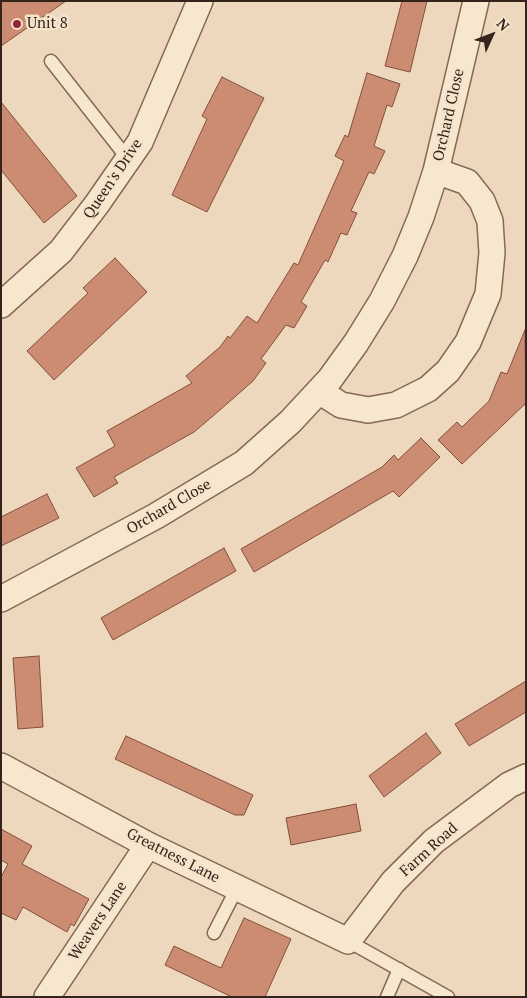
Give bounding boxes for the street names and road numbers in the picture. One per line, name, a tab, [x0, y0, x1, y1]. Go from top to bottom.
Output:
street label: Orchard Close	[430, 67, 468, 163]
street label: Queen's Drive	[80, 136, 146, 222]
street label: Orchard Close	[124, 476, 214, 538]
street label: Farm Road	[396, 819, 462, 881]
street label: Greatness Lane	[123, 825, 223, 887]
street label: Weavers Lane	[65, 878, 131, 964]

